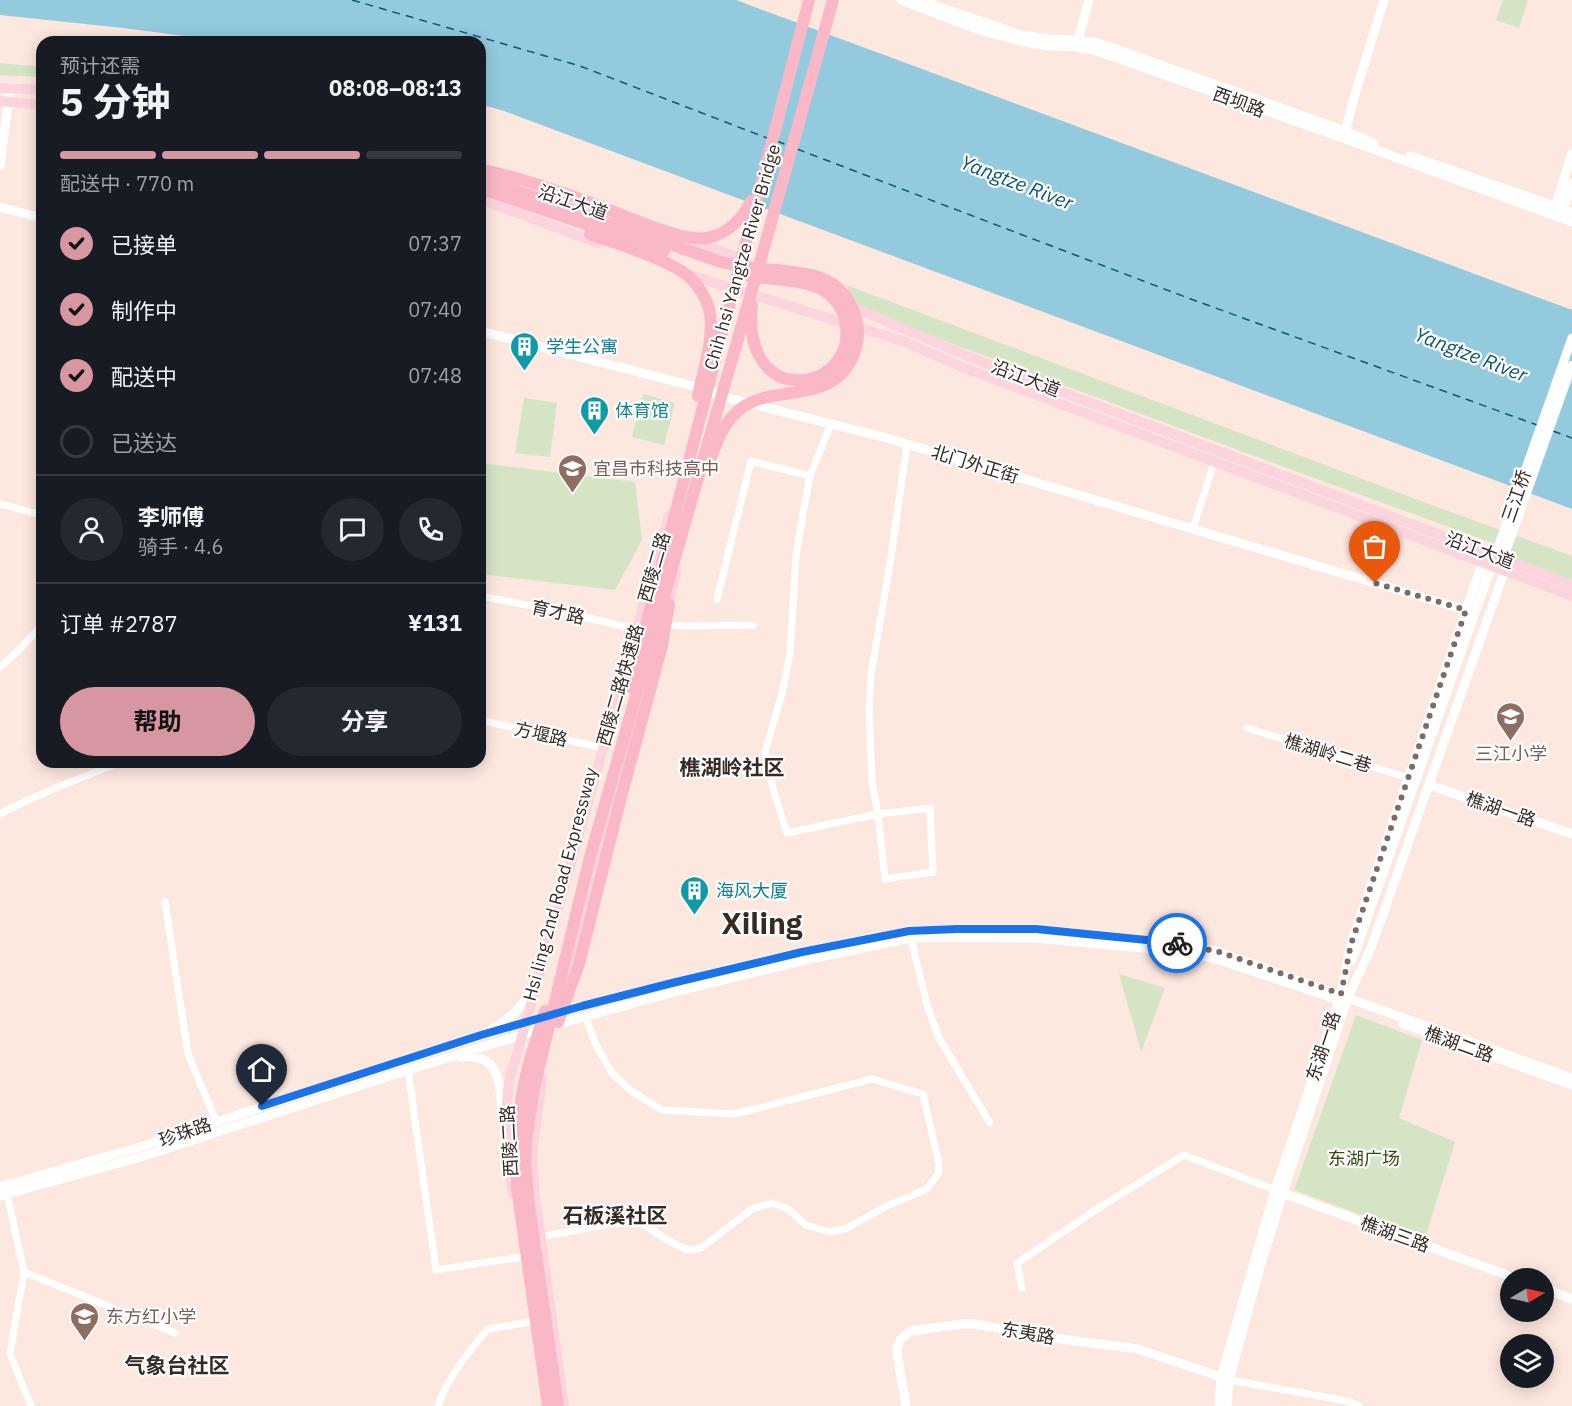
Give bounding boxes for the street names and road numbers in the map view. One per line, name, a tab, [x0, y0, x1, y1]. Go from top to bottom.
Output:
street label: 西坝路	[1210, 82, 1268, 122]
street label: Chih hsi Yangtze River Bridge	[699, 141, 785, 373]
street label: 沿江大道	[535, 179, 611, 225]
street label: 沿江大道	[988, 354, 1064, 402]
street label: 北门外正街	[929, 440, 1021, 488]
street label: 三江桥	[1496, 467, 1536, 525]
street label: 沿江大道	[1442, 526, 1518, 574]
street label: 西陵二路	[633, 529, 675, 605]
street label: 育才路	[529, 595, 587, 629]
street label: 西陵二路快速路	[592, 621, 648, 749]
street label: 方堰路	[512, 717, 570, 751]
street label: 樵湖岭二巷	[1282, 729, 1374, 777]
street label: Hsi ling 2nd Road Expressway	[518, 765, 602, 1003]
street label: 樵湖一路	[1463, 786, 1539, 832]
street label: 东湖一路	[1301, 1008, 1345, 1084]
street label: 樵湖二路	[1421, 1021, 1497, 1067]
street label: 西陵二路	[496, 1104, 522, 1178]
street label: 珍珠路	[156, 1112, 214, 1152]
street label: 樵湖三路	[1357, 1211, 1433, 1257]
street label: 东夷路	[999, 1317, 1057, 1349]

